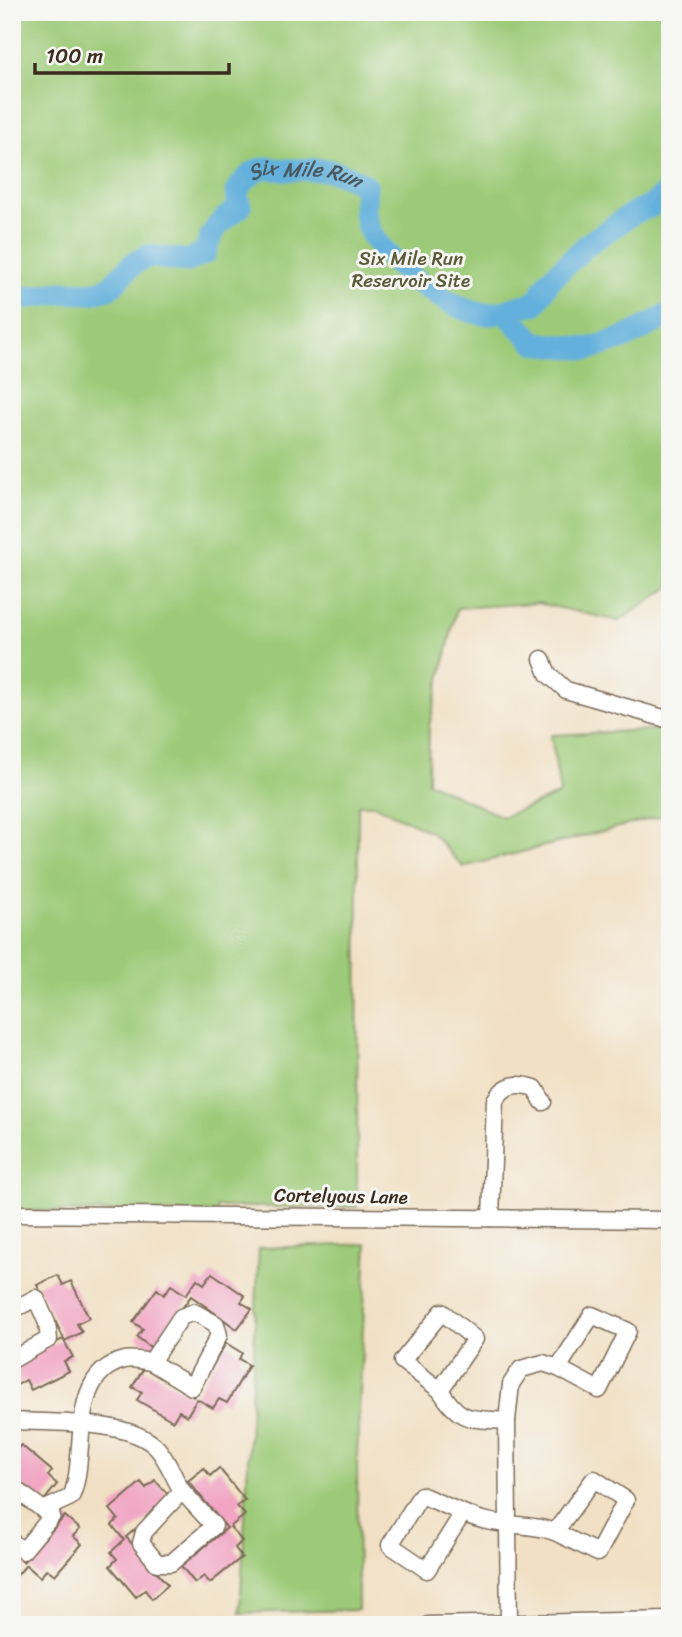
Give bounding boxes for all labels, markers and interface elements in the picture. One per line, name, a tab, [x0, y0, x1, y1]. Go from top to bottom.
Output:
scale bar	[35, 32, 229, 76]
text: 100 m	[46, 37, 103, 75]
water label: Six Mile Run	[239, 148, 371, 201]
park label: Six Mile Run Reservoir Site	[352, 242, 470, 297]
street label: Cortelyous Lane	[274, 1178, 408, 1214]

